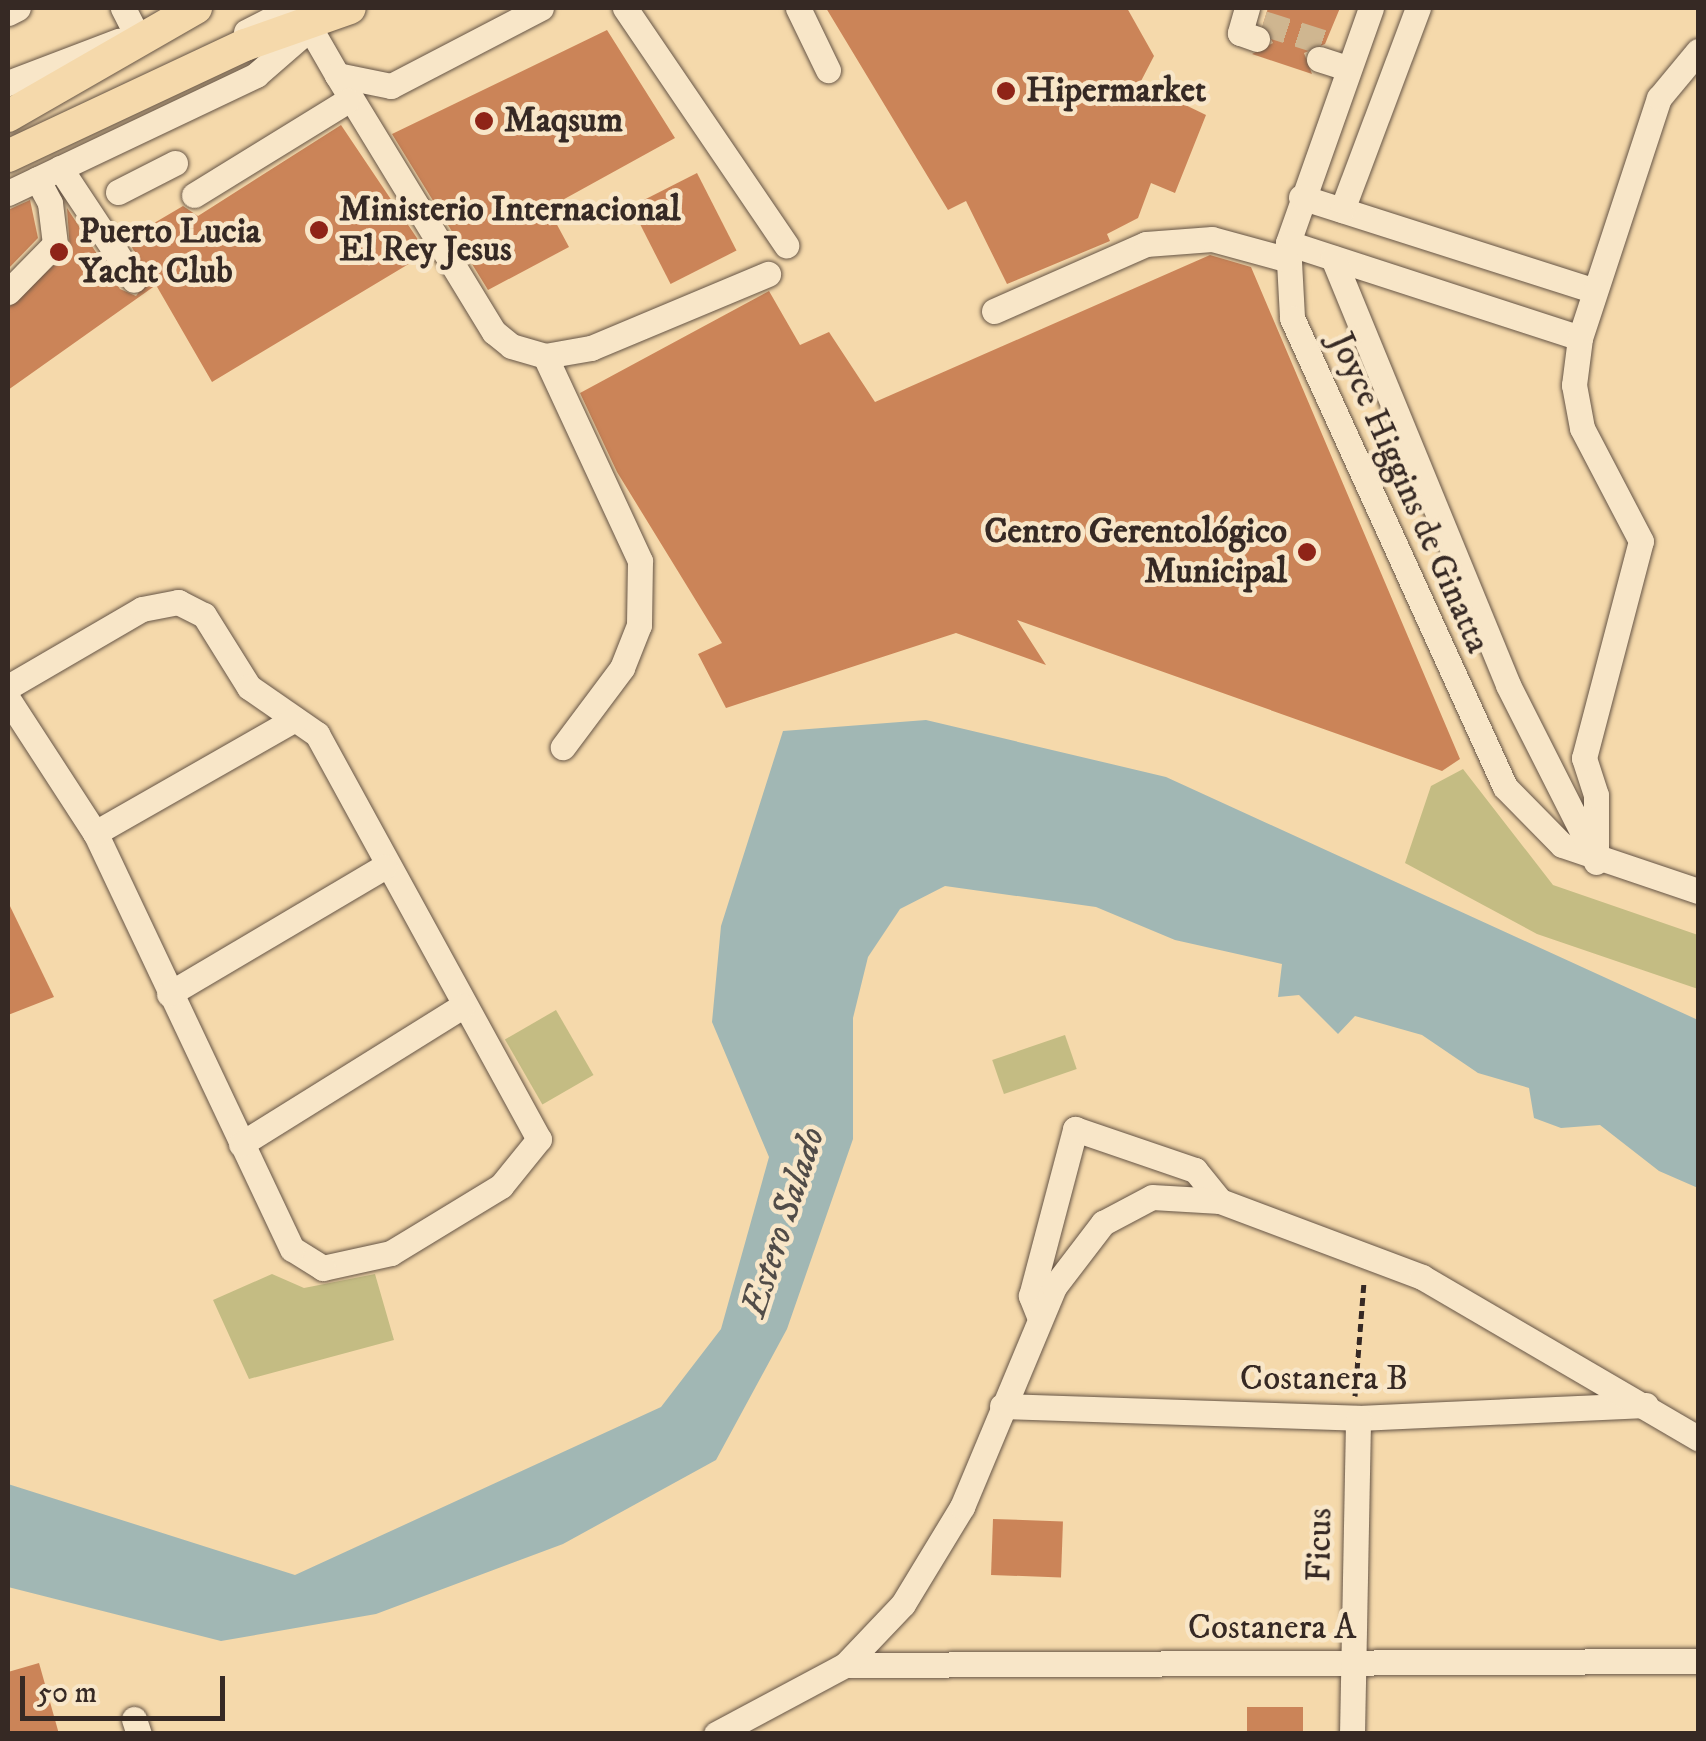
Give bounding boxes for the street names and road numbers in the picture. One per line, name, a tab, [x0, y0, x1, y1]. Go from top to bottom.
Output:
street label: Joyce Higgins de Ginatta	[1319, 326, 1499, 660]
street label: Costanera B	[1240, 1358, 1408, 1400]
street label: Ficus	[1298, 1508, 1342, 1582]
street label: Costanera A	[1188, 1607, 1356, 1649]

